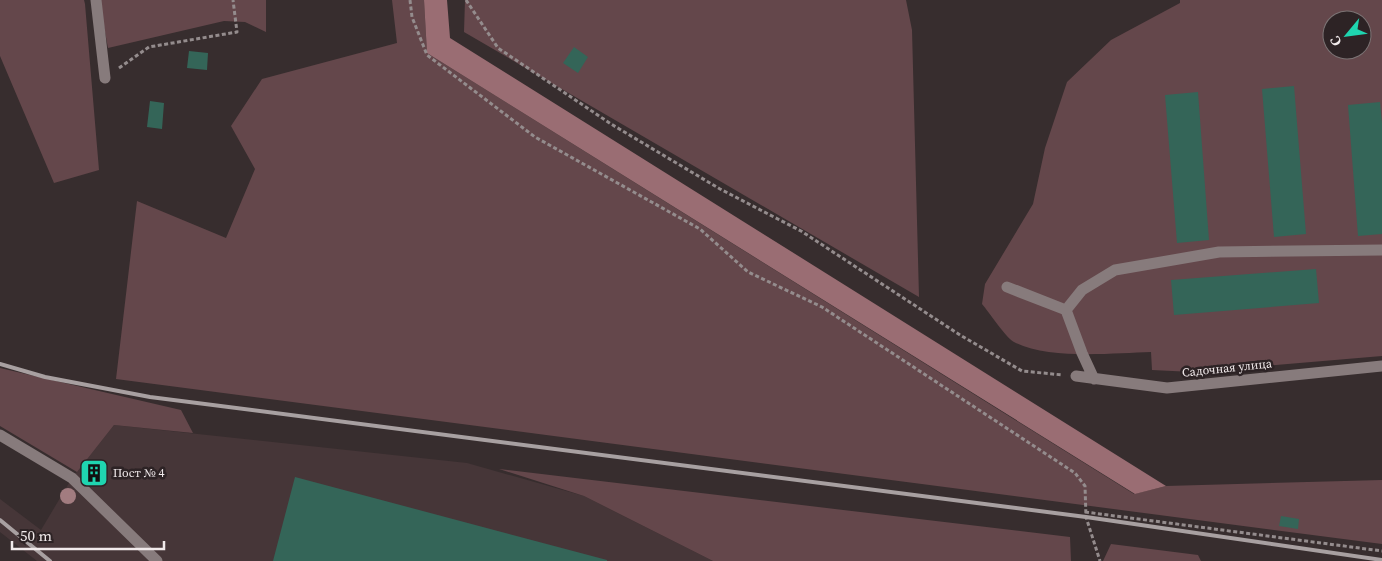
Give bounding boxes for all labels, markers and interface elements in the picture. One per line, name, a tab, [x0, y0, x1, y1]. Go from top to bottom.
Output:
north arrow	[1322, 10, 1372, 60]
text: С	[1325, 32, 1346, 50]
street label: Садочная улица	[1181, 355, 1274, 381]
building icon: Пост № 4	[79, 458, 109, 488]
place label: Пост № 4	[113, 465, 165, 481]
scale bar	[12, 518, 165, 550]
text: 50 m	[20, 525, 52, 546]

